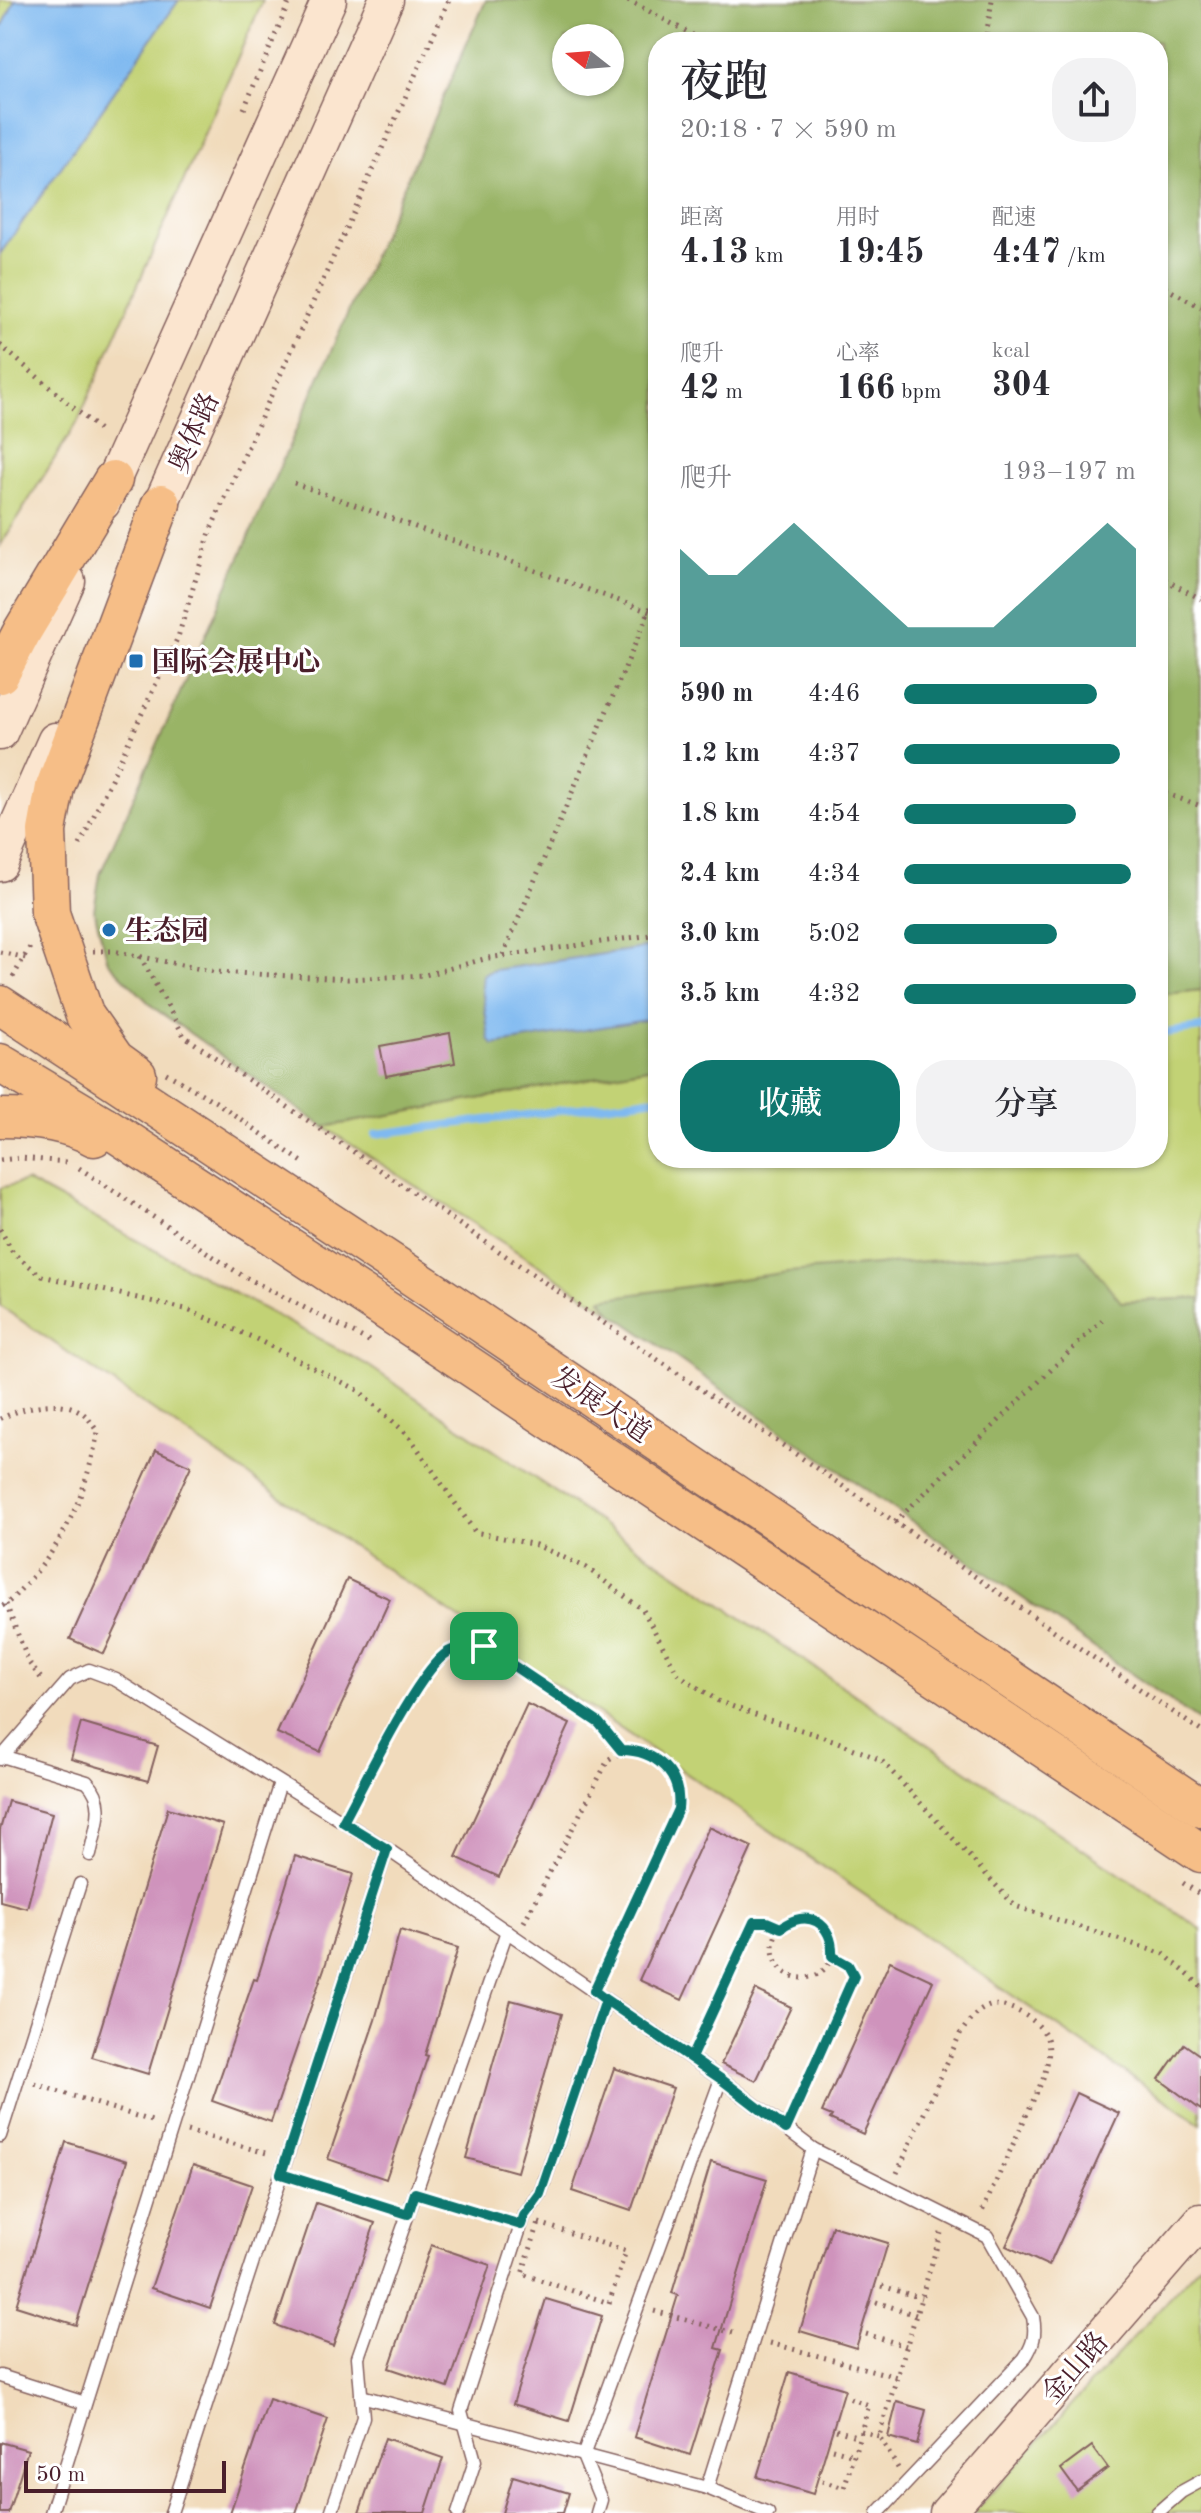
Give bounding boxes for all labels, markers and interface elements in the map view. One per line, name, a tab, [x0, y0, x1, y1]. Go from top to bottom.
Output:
north arrow	[552, 24, 624, 96]
map controls	[552, 24, 624, 96]
button: share	[1052, 58, 1136, 142]
text: 夜跑	[680, 62, 768, 106]
text: 20:18 · 7 × 590 m	[680, 117, 897, 143]
text: 距离	[680, 207, 724, 229]
text: 用时	[836, 207, 880, 229]
text: 配速	[992, 207, 1036, 229]
text: 4.13	[680, 236, 749, 270]
text: 19:45	[836, 236, 924, 270]
text: 4:47	[992, 236, 1061, 270]
text: km	[749, 245, 784, 267]
text: /km	[1061, 245, 1106, 267]
text: kcal	[992, 340, 1030, 362]
text: 爬升	[680, 343, 724, 365]
text: 心率	[836, 343, 880, 365]
text: 304	[992, 369, 1051, 403]
text: 42	[680, 372, 719, 406]
text: 166	[836, 372, 895, 406]
text: m	[719, 381, 743, 403]
text: bpm	[895, 381, 941, 403]
street label: 奥体路	[163, 388, 226, 477]
text: 193–197 m	[1001, 459, 1136, 485]
text: 爬升	[680, 466, 732, 492]
place label: 国际会展中心	[152, 647, 320, 678]
marker: 国际会展中心	[127, 652, 145, 670]
text: 590 m	[680, 681, 753, 707]
text: 4:46	[808, 681, 861, 707]
text: 1.2 km	[680, 741, 760, 767]
text: 4:37	[808, 741, 861, 767]
text: 1.8 km	[680, 801, 760, 827]
text: 4:54	[808, 801, 861, 827]
text: 2.4 km	[680, 861, 760, 887]
text: 4:34	[808, 861, 861, 887]
place label: 生态园	[125, 916, 209, 947]
marker: 生态园	[100, 921, 118, 939]
text: 3.0 km	[680, 921, 760, 947]
text: 5:02	[808, 921, 861, 947]
text: 3.5 km	[680, 981, 760, 1007]
text: 4:32	[808, 981, 861, 1007]
button: 收藏	[680, 1060, 900, 1152]
button: 分享	[916, 1060, 1136, 1152]
street label: 发展大道	[546, 1361, 656, 1449]
pin	[450, 1612, 518, 1680]
icon: arrive	[462, 1624, 506, 1668]
street label: 金山路	[1036, 2326, 1114, 2410]
scale bar	[24, 2457, 226, 2493]
text: 50 m	[36, 2464, 85, 2486]

